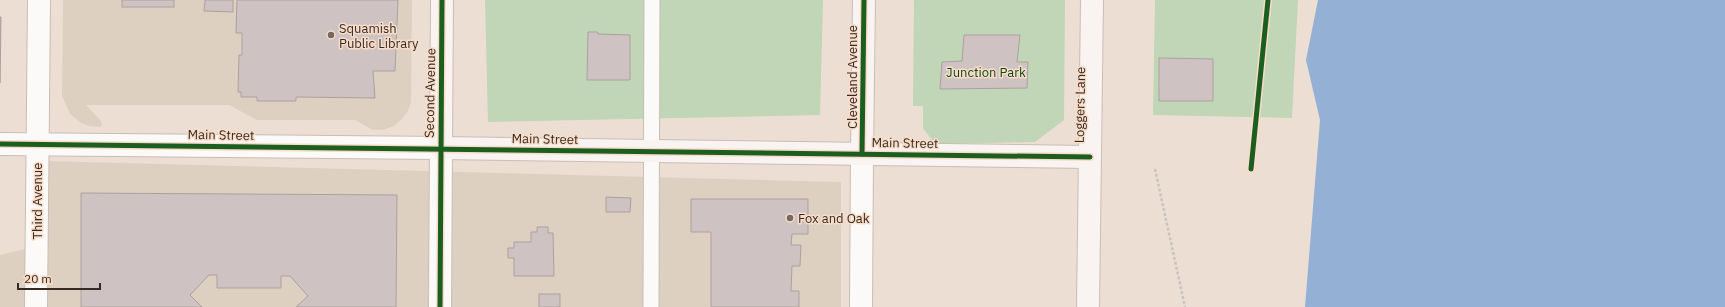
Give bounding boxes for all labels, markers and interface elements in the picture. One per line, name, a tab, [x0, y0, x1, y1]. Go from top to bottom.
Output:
place label: Squamish Public Library	[339, 20, 419, 52]
street label: Cleveland Avenue	[844, 25, 861, 129]
marker: Squamish Public Library	[326, 30, 336, 40]
street label: Second Avenue	[421, 48, 439, 138]
park label: Junction Park	[946, 64, 1026, 81]
street label: Loggers Lane	[1071, 67, 1089, 143]
street label: Main Street	[187, 126, 255, 144]
street label: Main Street	[511, 130, 579, 148]
street label: Main Street	[871, 134, 939, 152]
street label: Third Avenue	[29, 163, 46, 239]
place label: Fox and Oak	[798, 210, 870, 227]
marker: Fox and Oak	[785, 213, 795, 223]
scale bar	[18, 265, 100, 291]
text: 20 m	[24, 271, 52, 286]

